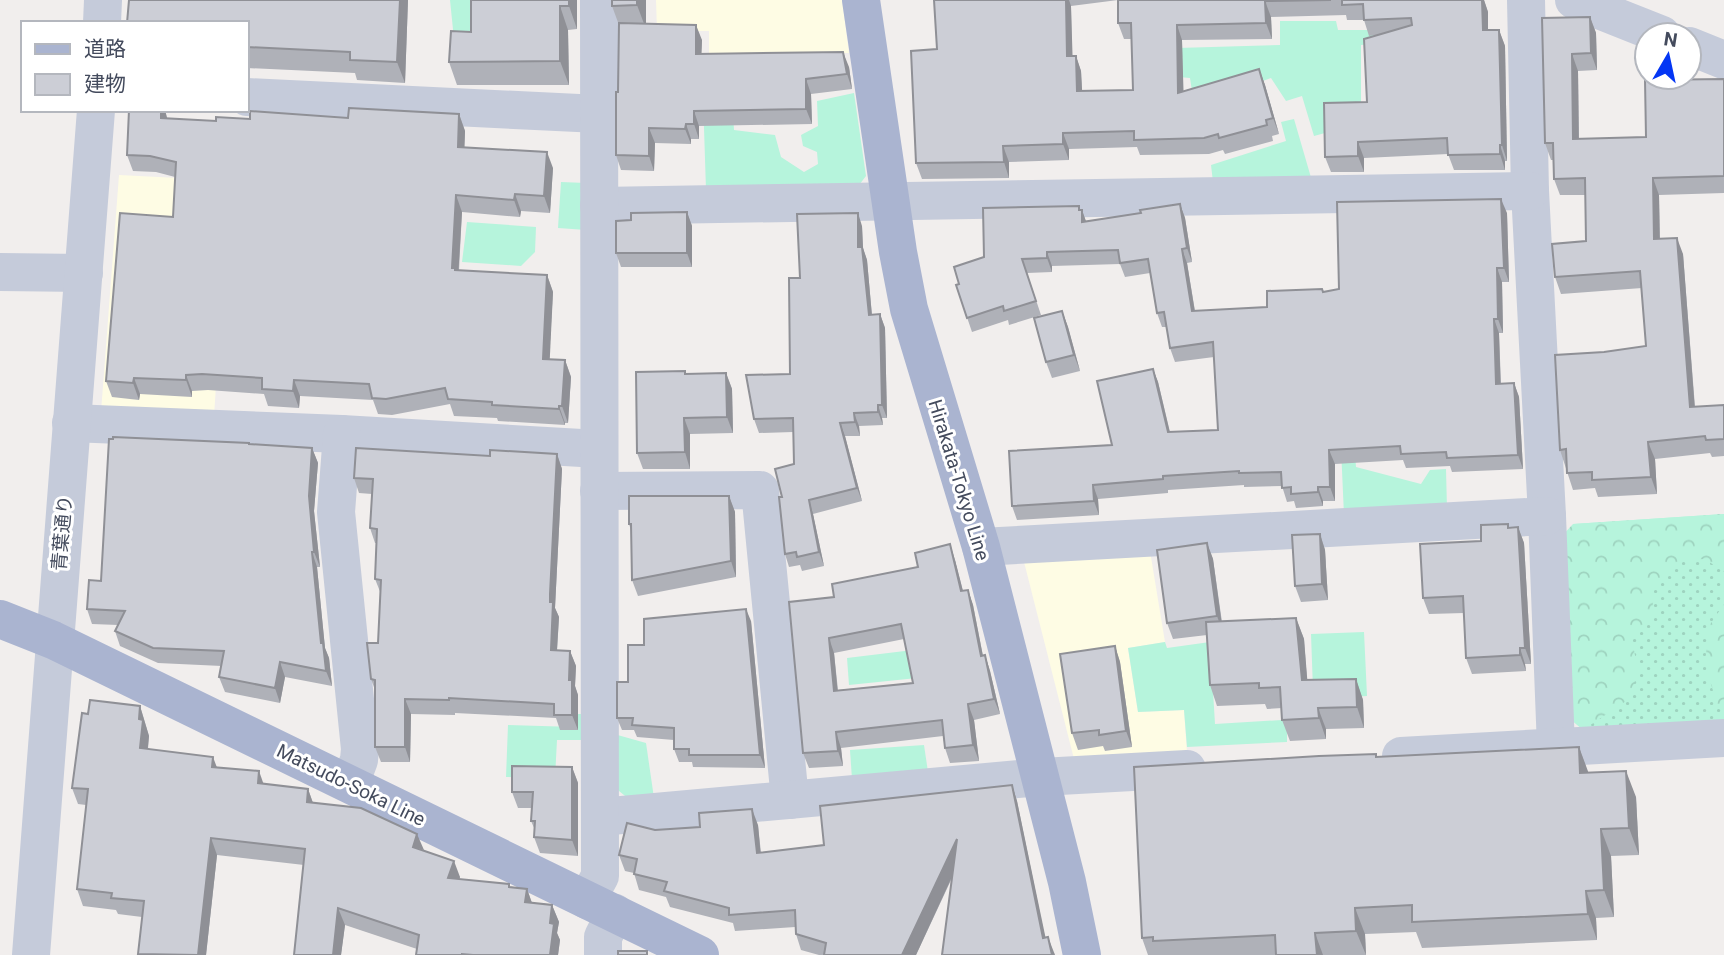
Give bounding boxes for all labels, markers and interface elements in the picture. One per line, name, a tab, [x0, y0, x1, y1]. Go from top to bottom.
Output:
legend	[21, 21, 248, 112]
north arrow	[1633, 21, 1703, 91]
text: N	[1662, 27, 1679, 52]
text: 道路	[84, 37, 126, 61]
text: 建物	[84, 72, 126, 96]
street label: Hirakata-Tokyo Line	[924, 397, 994, 563]
street label: 青葉通り	[47, 494, 77, 572]
street label: Matsudo-Soka Line	[273, 739, 429, 831]

